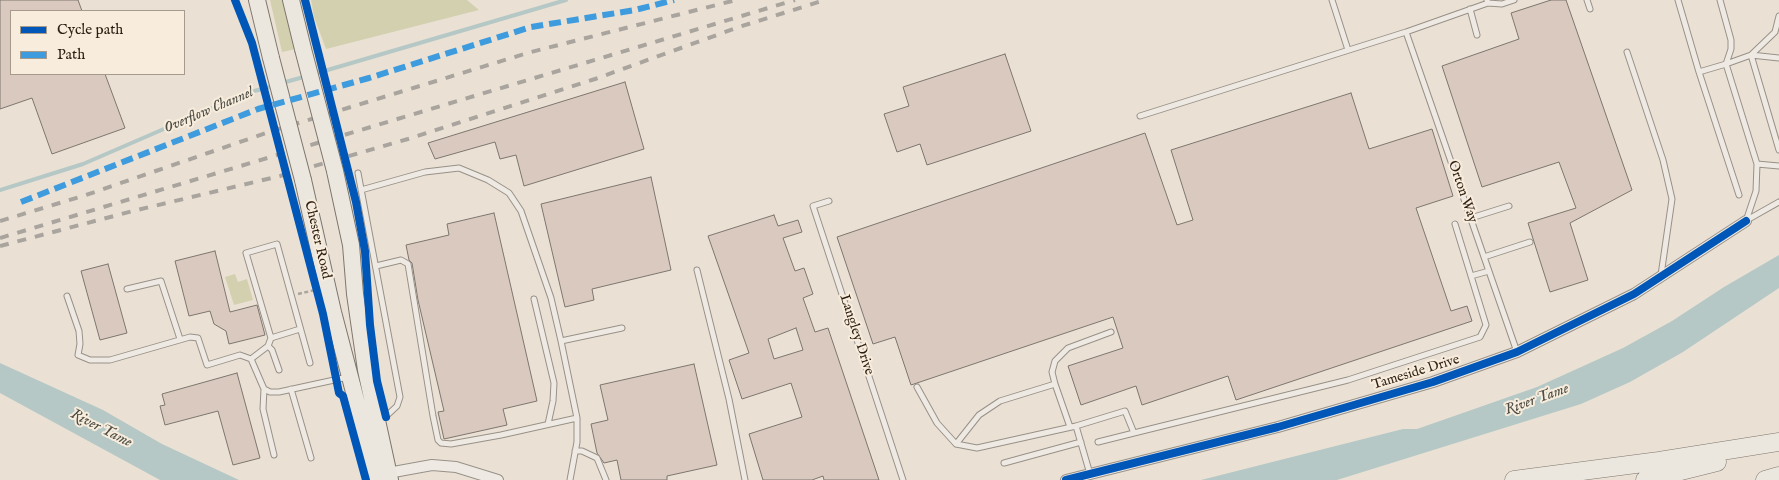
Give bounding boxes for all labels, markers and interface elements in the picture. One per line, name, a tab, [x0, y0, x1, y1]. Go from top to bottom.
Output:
legend	[10, 10, 185, 75]
text: Cycle path	[57, 20, 123, 39]
text: Path	[57, 45, 85, 64]
water label: Overflow Channel	[162, 84, 256, 138]
street label: Orton Way	[1444, 159, 1480, 225]
street label: Chester Road	[300, 199, 334, 281]
street label: Langley Drive	[835, 293, 877, 377]
street label: Tameside Drive	[1370, 352, 1462, 394]
water label: River Tame	[1503, 380, 1571, 420]
water label: River Tame	[67, 406, 135, 452]

